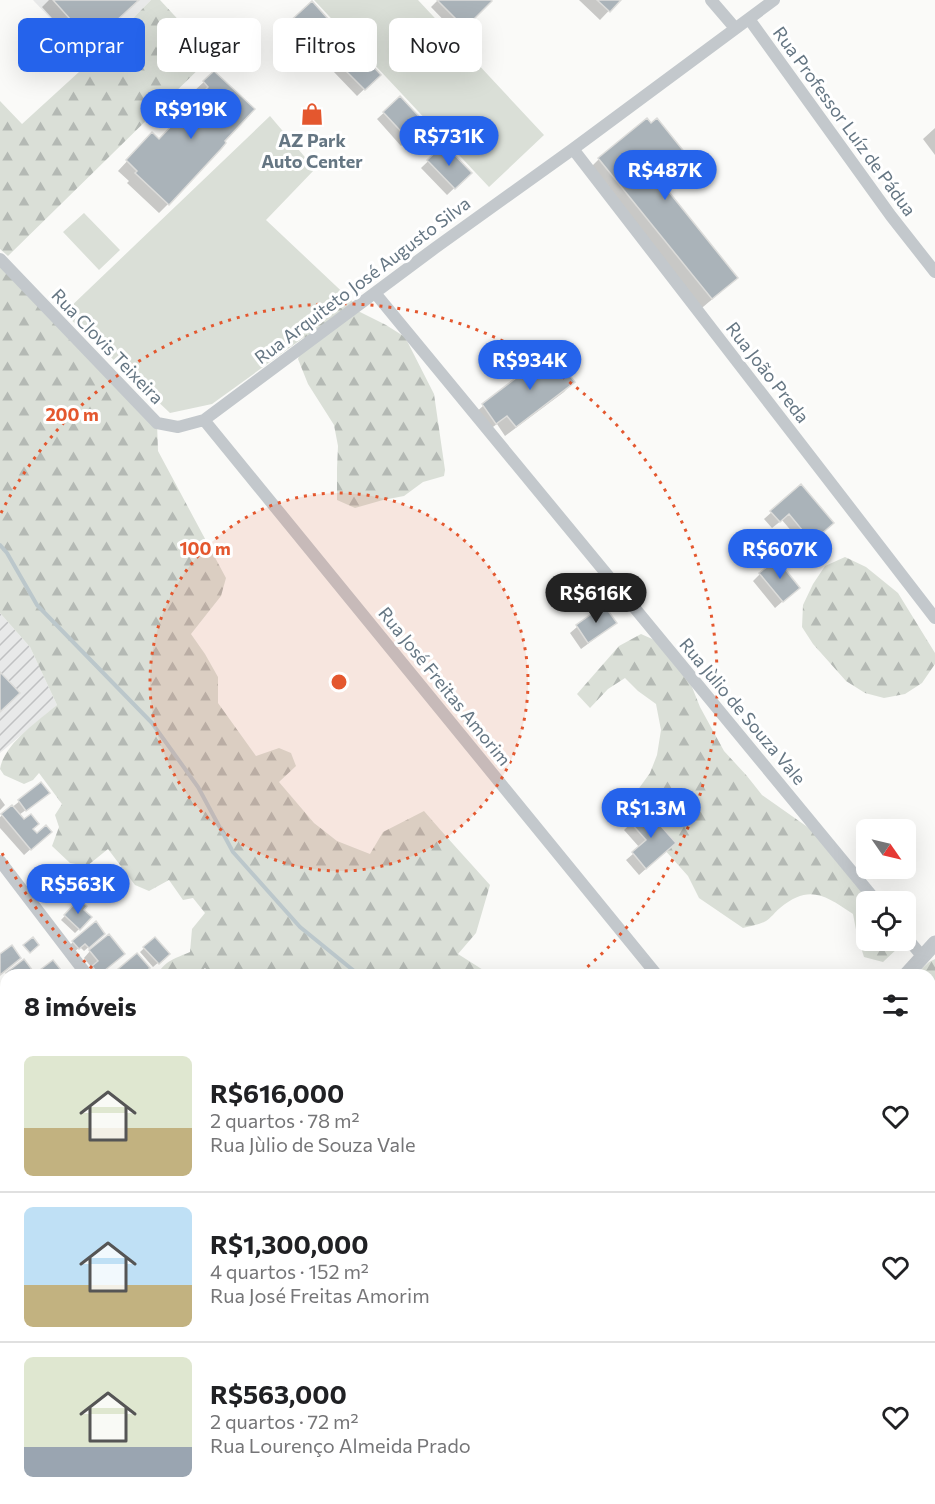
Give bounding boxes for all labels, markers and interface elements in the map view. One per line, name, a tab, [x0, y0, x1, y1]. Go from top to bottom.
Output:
chip: Comprar	[18, 18, 145, 72]
chip: Alugar	[157, 18, 261, 72]
chip: Filtros	[273, 18, 377, 72]
chip: Novo	[389, 18, 482, 72]
street label: Rua Professor Luíz de Pádua	[769, 22, 921, 220]
pin: R$919K	[142, 89, 240, 140]
text: R$919K	[154, 96, 228, 120]
shop icon: AZ Park Auto Center	[299, 101, 325, 127]
pin: R$731K	[400, 116, 498, 167]
text: R$731K	[414, 123, 484, 147]
place label: AZ Park Auto Center	[261, 129, 363, 172]
pin: R$487K	[616, 150, 714, 201]
text: R$487K	[628, 157, 702, 181]
street label: Rua Arquiteto José Augusto Silva	[250, 192, 474, 368]
street label: Rua Clovis Teixeira	[47, 284, 169, 408]
street label: Rua João Preda	[722, 317, 814, 427]
pin: R$934K	[481, 340, 579, 391]
text: R$934K	[492, 347, 568, 371]
text: 200 m	[45, 403, 99, 425]
pin: R$607K	[731, 529, 829, 580]
text: R$607K	[742, 536, 818, 560]
text: 100 m	[179, 537, 231, 559]
pin: R$616K	[547, 573, 645, 624]
text: R$616K	[559, 580, 633, 604]
street label: Rua José Freitas Amorim	[374, 602, 516, 770]
street label: Rua Jùlio de Souza Vale	[675, 633, 811, 789]
centre of rings	[329, 672, 349, 692]
pin: R$1.3M	[602, 788, 700, 839]
text: R$1.3M	[616, 795, 686, 819]
north arrow	[856, 819, 916, 879]
map controls	[856, 819, 916, 951]
pin: R$563K	[29, 864, 127, 915]
text: R$563K	[41, 871, 115, 895]
button: locate	[856, 891, 916, 951]
icon: filters	[879, 989, 912, 1022]
text: 8 imóveis	[24, 990, 137, 1021]
text: R$616,000	[210, 1077, 344, 1108]
icon: home	[72, 1080, 144, 1152]
icon: heart	[879, 1100, 912, 1133]
text: 2 quartos · 78 m²	[210, 1108, 359, 1132]
text: Rua Jùlio de Souza Vale	[210, 1132, 416, 1156]
text: R$1,300,000	[210, 1228, 369, 1259]
icon: home	[72, 1231, 144, 1303]
icon: heart	[879, 1251, 912, 1284]
text: 4 quartos · 152 m²	[210, 1259, 369, 1283]
text: Rua José Freitas Amorim	[210, 1283, 430, 1307]
text: R$563,000	[210, 1378, 347, 1409]
icon: home	[72, 1381, 144, 1453]
icon: heart	[879, 1401, 912, 1434]
text: 2 quartos · 72 m²	[210, 1409, 359, 1433]
text: Rua Lourenço Almeida Prado	[210, 1433, 471, 1457]

